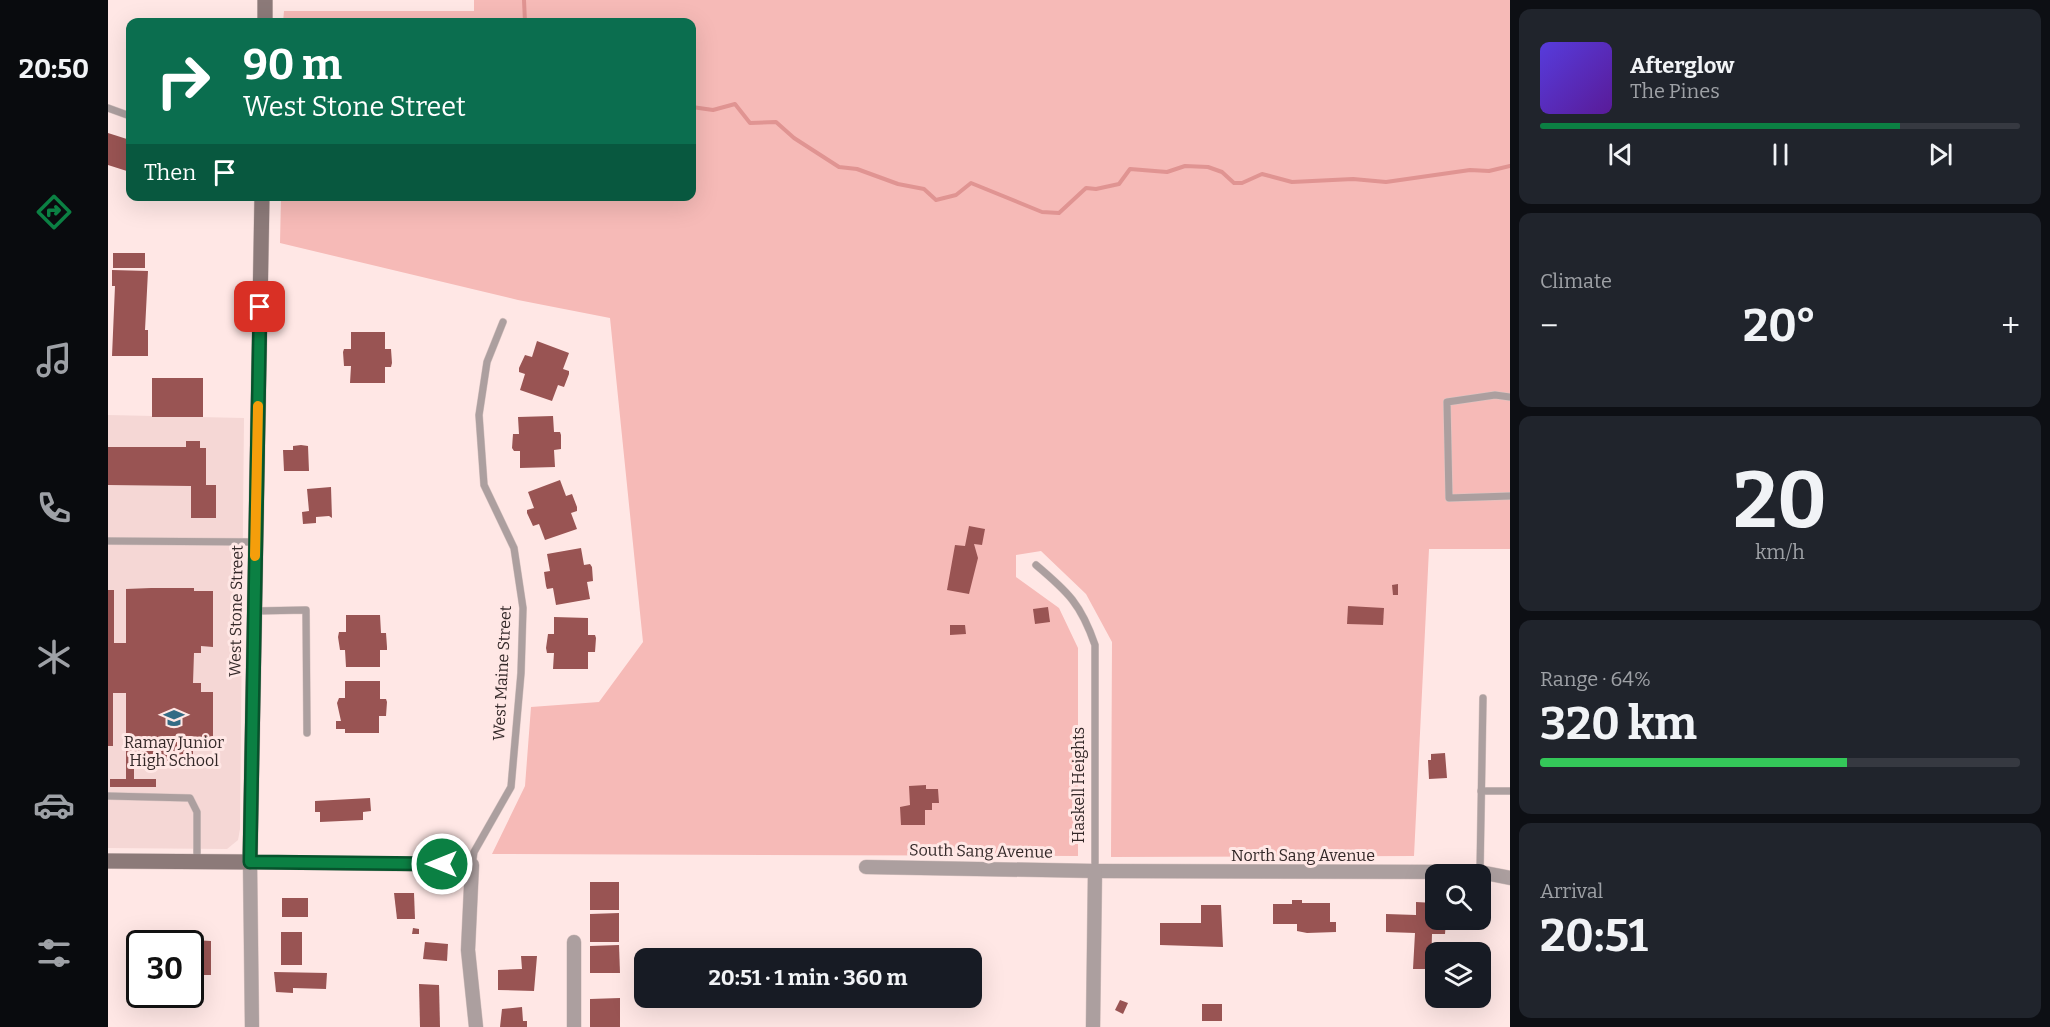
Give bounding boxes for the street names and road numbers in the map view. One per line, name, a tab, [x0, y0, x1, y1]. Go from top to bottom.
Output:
street label: West Stone Street	[225, 545, 247, 677]
street label: West Maine Street	[489, 605, 515, 741]
street label: Haskell Heights	[1069, 727, 1088, 843]
street label: South Sang Avenue	[909, 840, 1053, 862]
street label: North Sang Avenue	[1231, 846, 1375, 865]

